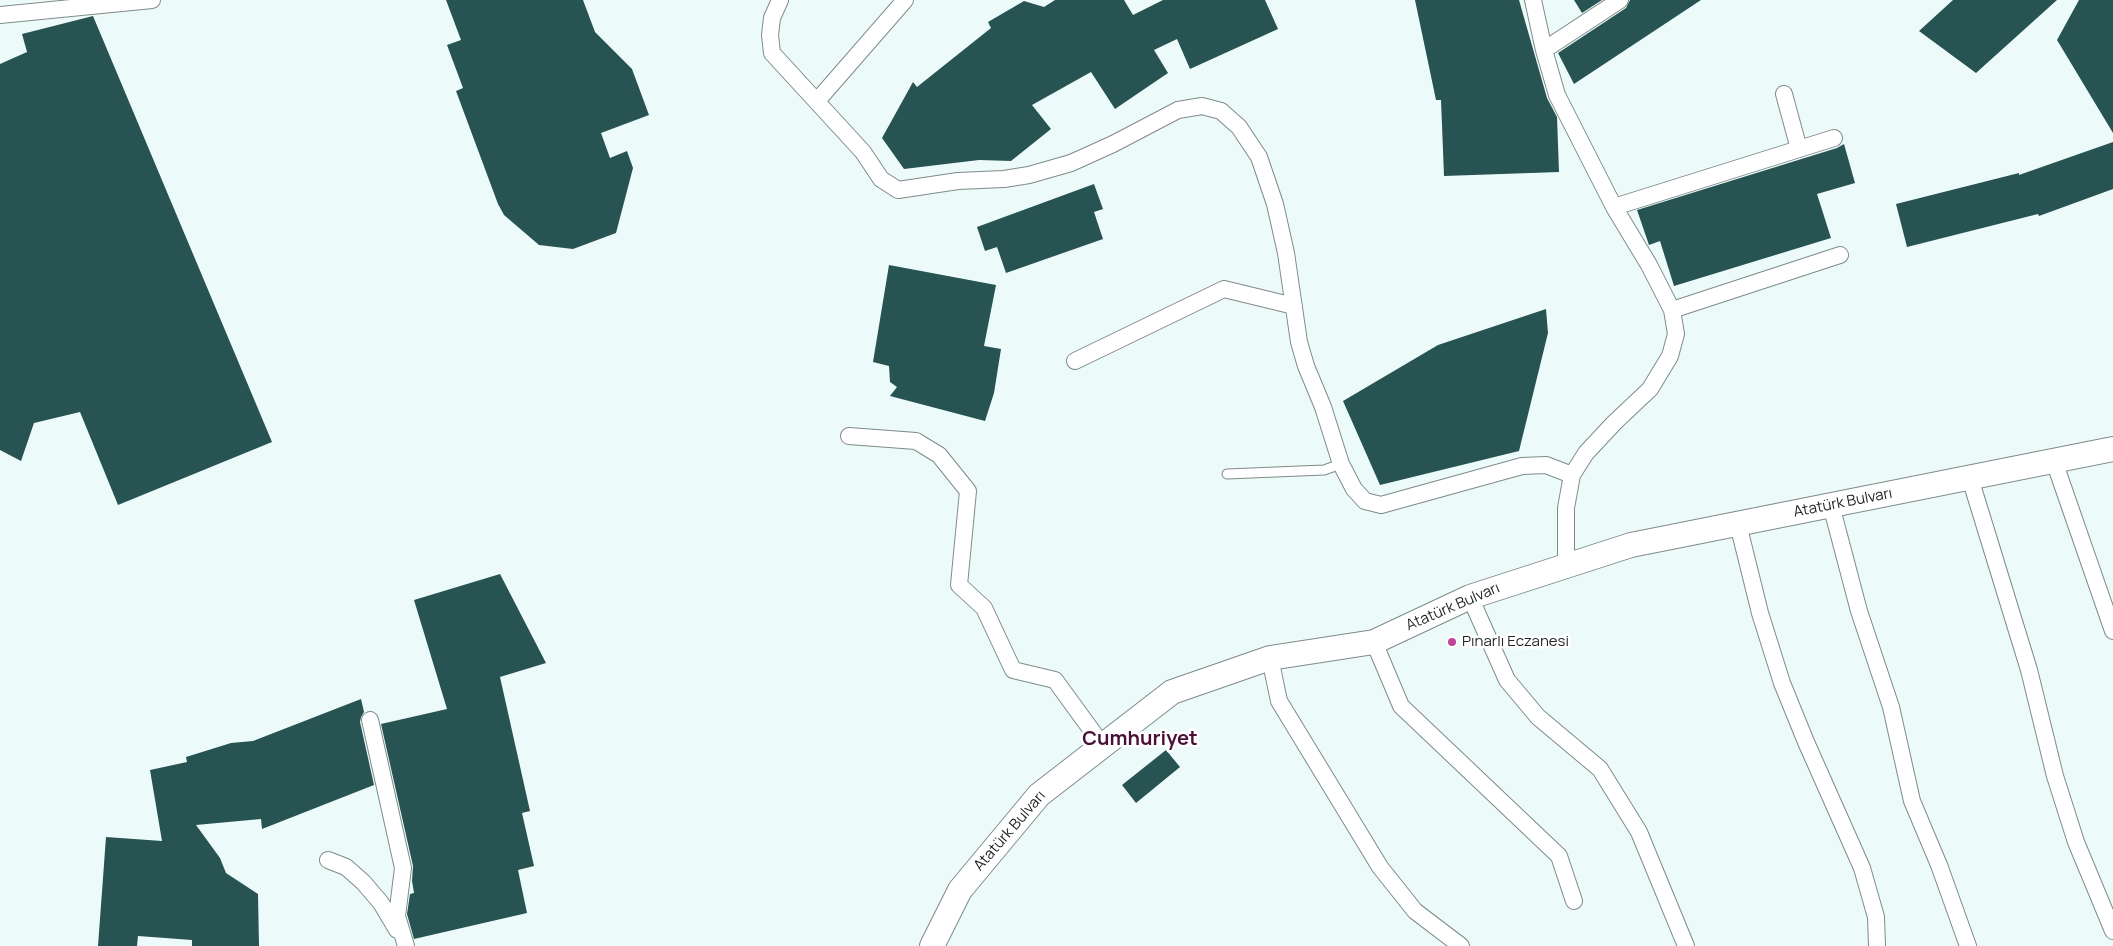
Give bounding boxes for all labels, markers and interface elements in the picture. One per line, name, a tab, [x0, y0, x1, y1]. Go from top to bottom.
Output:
street label: Atatürk Bulvarı	[1792, 485, 1894, 521]
street label: Atatürk Bulvarı	[1403, 579, 1503, 635]
place label: Pınarlı Eczanesi	[1462, 633, 1569, 651]
marker: Pınarlı Eczanesi	[1446, 636, 1458, 648]
district label: Cumhuriyet	[1082, 727, 1198, 751]
street label: Atatürk Bulvarı	[970, 787, 1050, 875]

